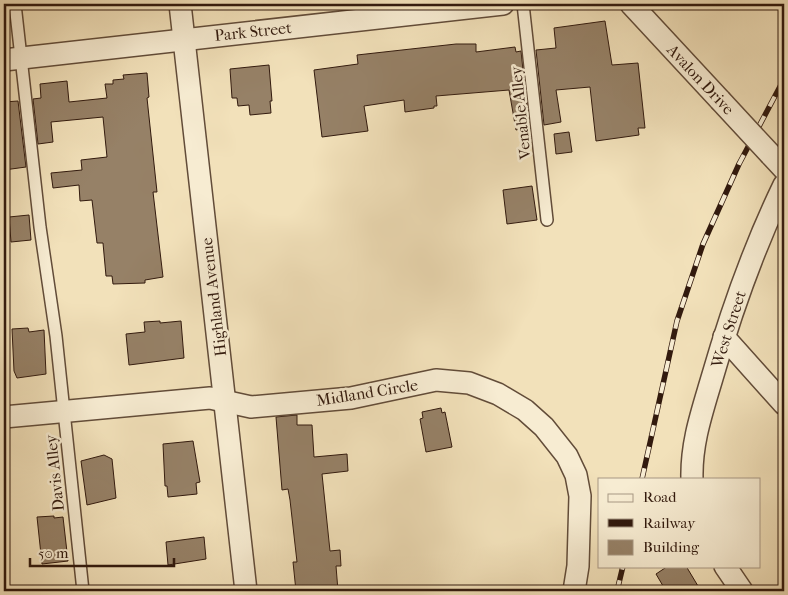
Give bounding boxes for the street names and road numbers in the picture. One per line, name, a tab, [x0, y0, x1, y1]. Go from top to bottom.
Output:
street label: Park Street	[214, 18, 293, 45]
street label: Avalon Drive	[663, 39, 738, 119]
street label: Venable Alley	[506, 65, 535, 161]
street label: Highland Avenue	[197, 236, 230, 357]
street label: West Street	[707, 288, 750, 371]
street label: Midland Circle	[315, 375, 419, 410]
street label: Davis Alley	[41, 433, 68, 512]

